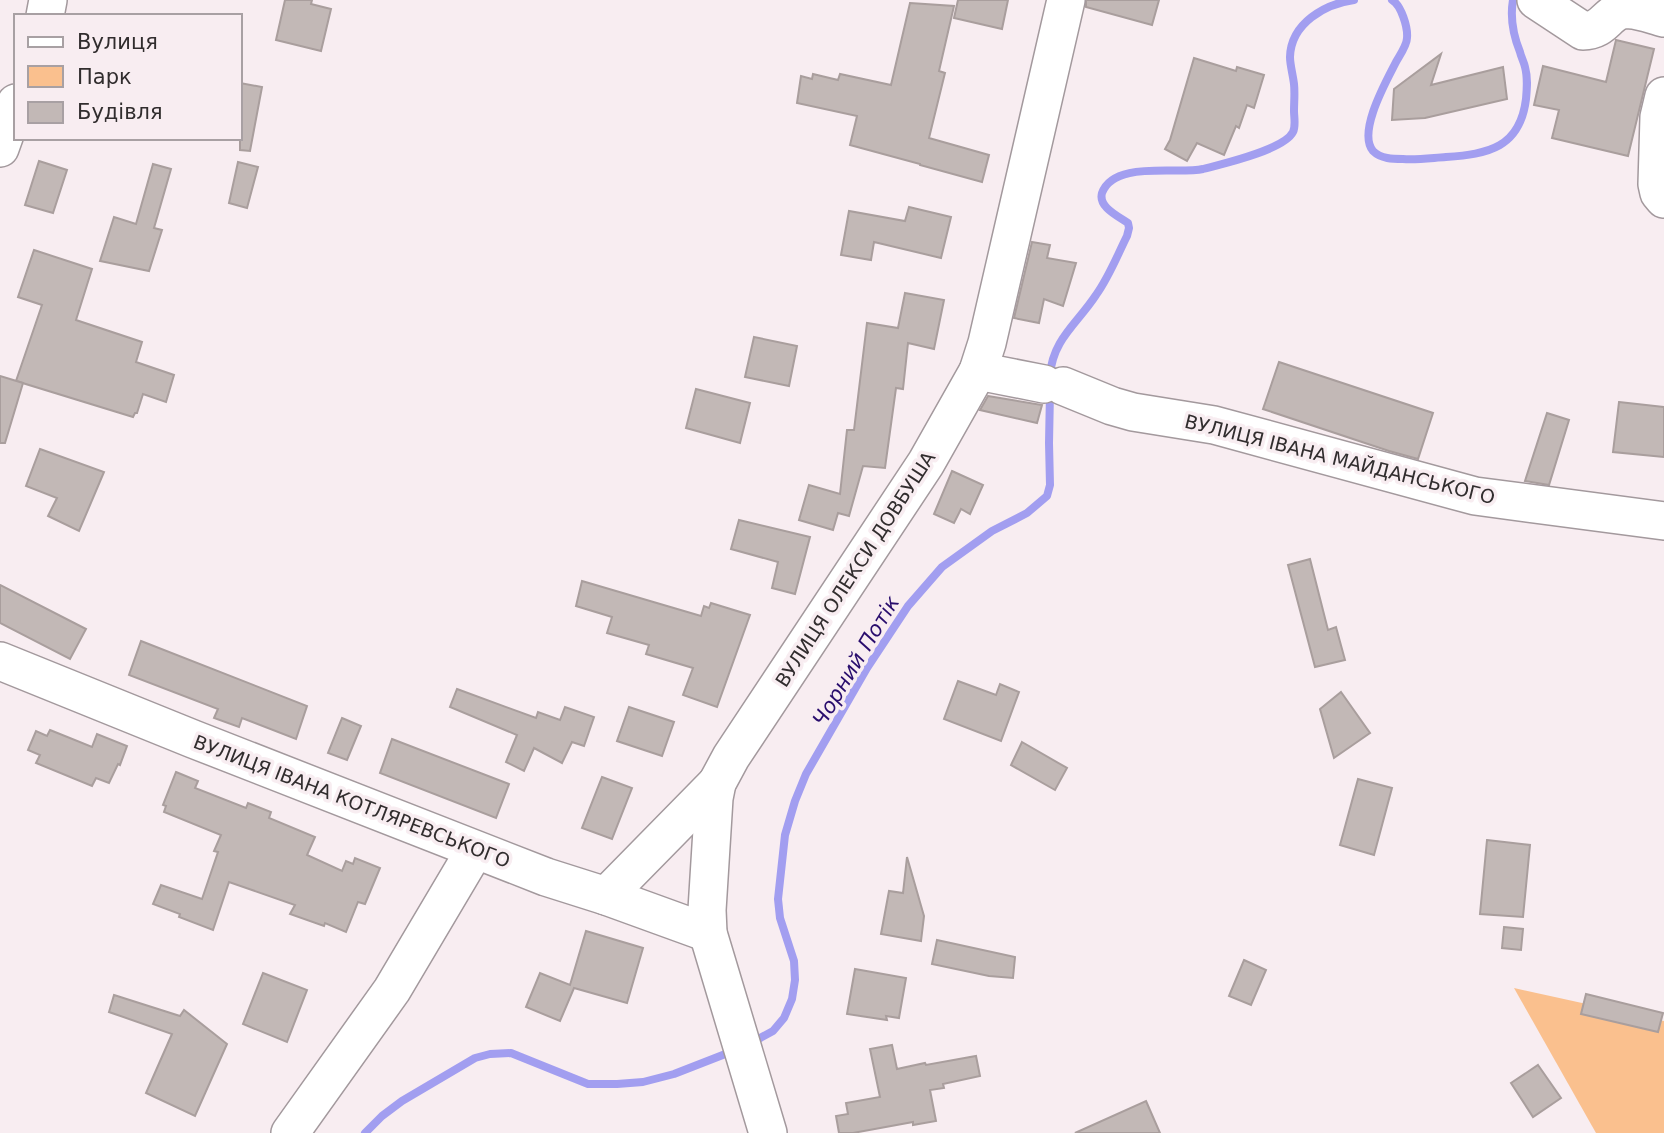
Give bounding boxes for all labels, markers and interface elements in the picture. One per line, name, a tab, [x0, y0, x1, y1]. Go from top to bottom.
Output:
legend	[14, 14, 242, 140]
text: Вулиця	[77, 30, 158, 54]
text: Парк	[77, 65, 132, 89]
text: Будівля	[77, 100, 163, 124]
street label: ВУЛИЦЯ ІВАНА МАЙДАНСЬКОГО	[1183, 410, 1497, 508]
street label: ВУЛИЦЯ ОЛЕКСИ ДОВБУША	[771, 447, 939, 691]
water label: Чорний Потік	[808, 591, 904, 730]
street label: ВУЛИЦЯ ІВАНА КОТЛЯРЕВСЬКОГО	[191, 730, 513, 872]

